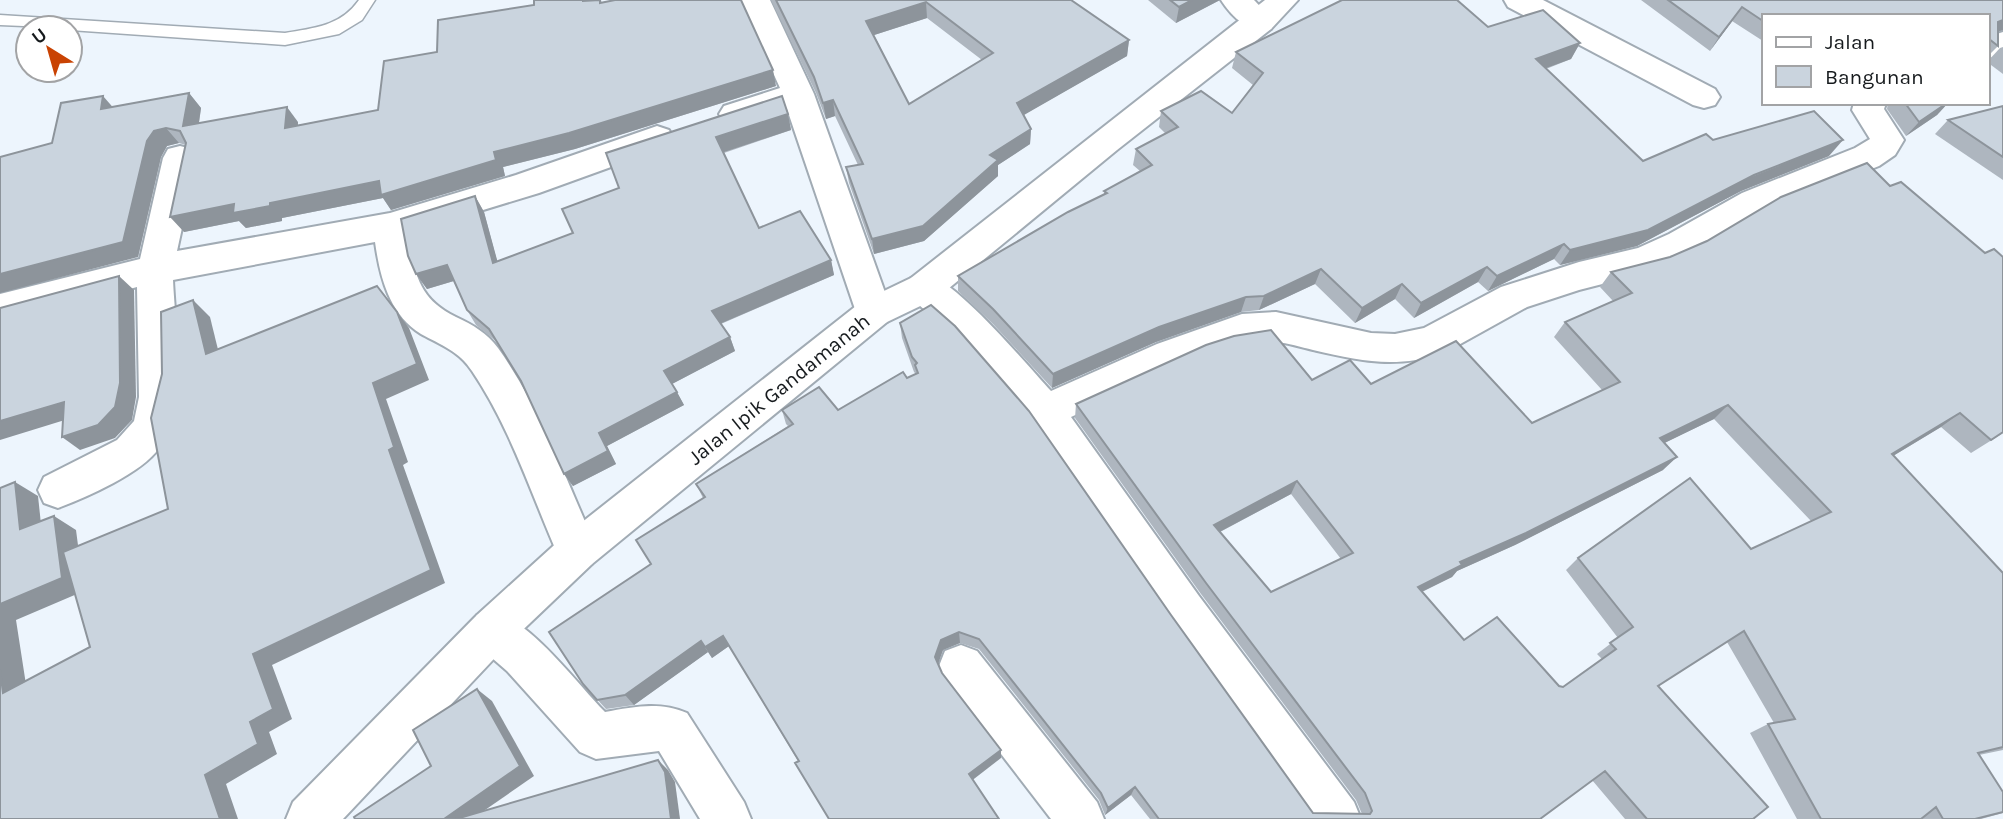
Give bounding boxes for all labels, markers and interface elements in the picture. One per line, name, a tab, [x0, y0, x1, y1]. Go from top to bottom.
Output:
north arrow	[14, 14, 84, 84]
legend	[1762, 14, 1989, 105]
text: U	[28, 23, 51, 49]
text: Jalan	[1825, 30, 1875, 54]
text: Bangunan	[1825, 65, 1924, 89]
street label: Jalan Ipik Gandamanah	[684, 308, 874, 470]

